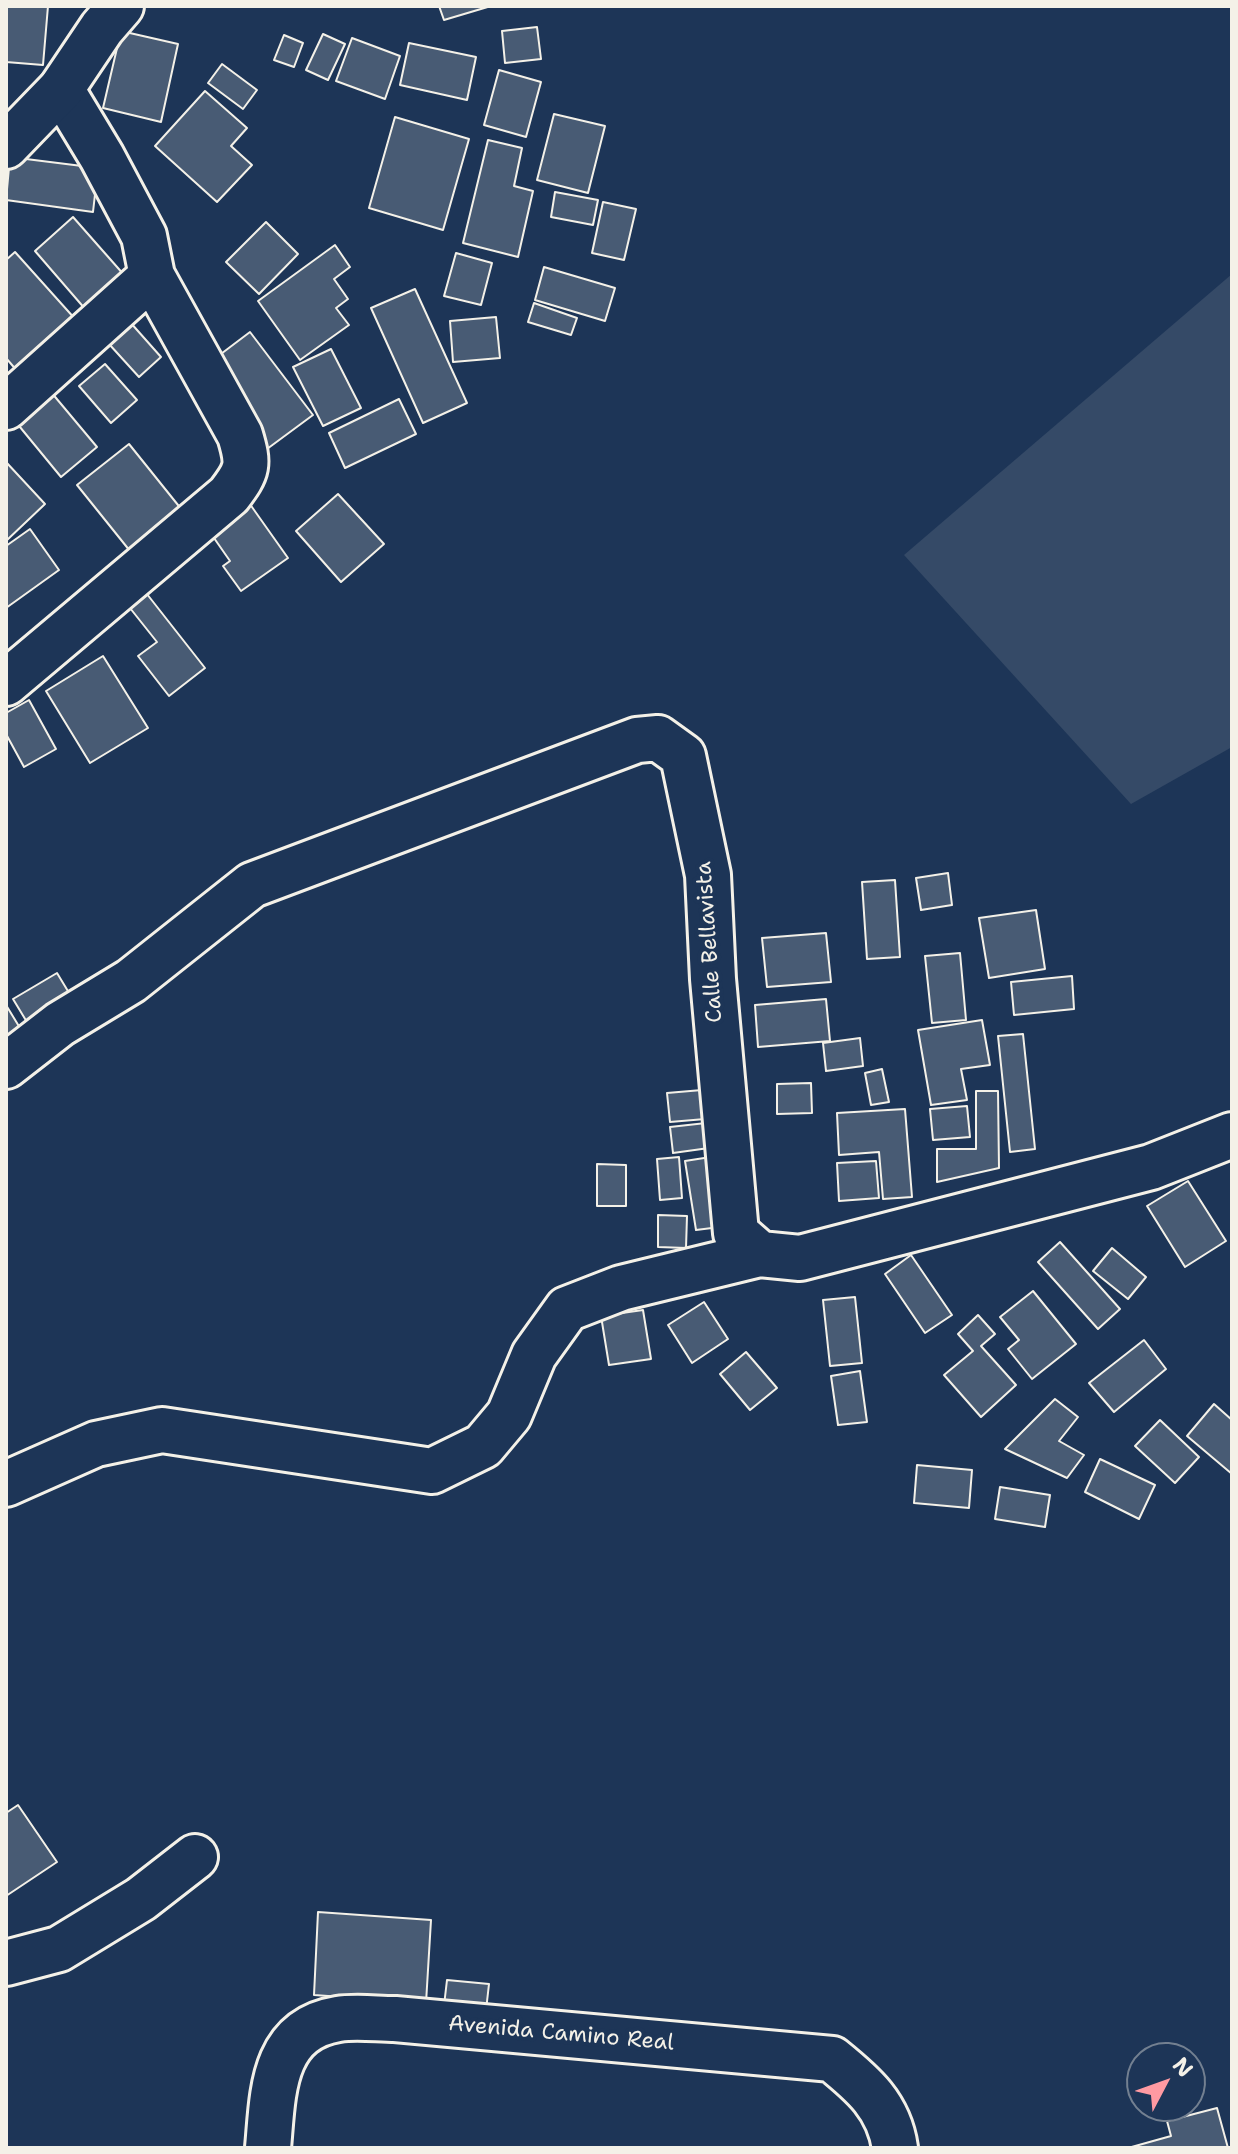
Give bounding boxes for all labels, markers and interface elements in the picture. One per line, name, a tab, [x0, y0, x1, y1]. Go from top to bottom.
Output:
street label: Calle Bellavista	[691, 861, 729, 1023]
street label: Avenida Camino Real	[447, 2011, 675, 2057]
north arrow	[1126, 2042, 1206, 2122]
text: N	[1166, 2051, 1200, 2083]

